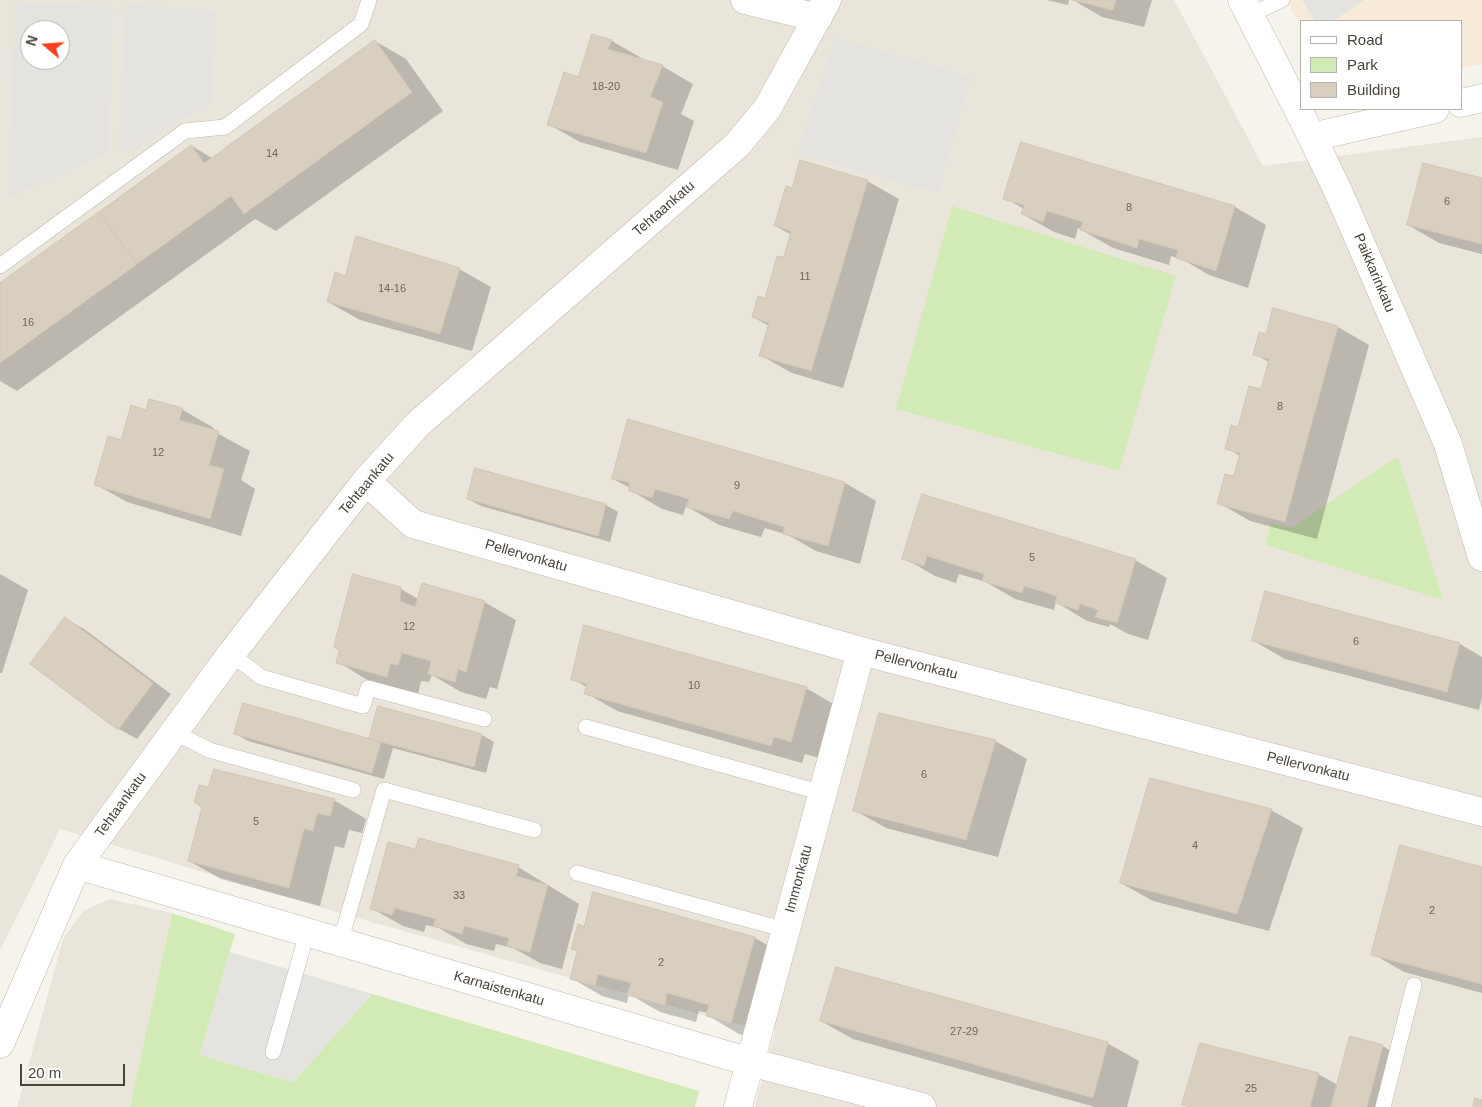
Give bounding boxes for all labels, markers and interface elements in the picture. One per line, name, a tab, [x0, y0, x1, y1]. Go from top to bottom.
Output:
north arrow	[20, 20, 70, 70]
legend	[1300, 20, 1462, 110]
text: Road	[1347, 31, 1383, 48]
text: N	[23, 33, 41, 48]
text: Park	[1347, 56, 1378, 73]
house number: 18-20	[592, 80, 620, 94]
text: Building	[1347, 81, 1400, 98]
house number: 14	[266, 147, 278, 161]
street label: Tehtaankatu	[630, 178, 698, 240]
house number: 6	[1444, 195, 1450, 209]
house number: 8	[1126, 201, 1132, 215]
street label: Paikkarinkatu	[1350, 231, 1398, 315]
house number: 11	[799, 270, 811, 284]
house number: 14-16	[378, 282, 406, 296]
house number: 16	[22, 316, 34, 330]
house number: 8	[1277, 400, 1283, 414]
house number: 12	[152, 446, 164, 460]
street label: Tehtaankatu	[336, 449, 398, 519]
house number: 9	[734, 479, 740, 493]
street label: Pellervonkatu	[483, 536, 569, 576]
house number: 5	[1029, 551, 1035, 565]
house number: 12	[403, 620, 415, 634]
house number: 6	[1353, 635, 1359, 649]
street label: Pellervonkatu	[873, 647, 959, 683]
house number: 10	[688, 679, 700, 693]
street label: Pellervonkatu	[1265, 749, 1351, 785]
house number: 6	[921, 768, 927, 782]
street label: Tehtaankatu	[92, 769, 150, 841]
house number: 5	[253, 815, 259, 829]
house number: 4	[1192, 839, 1198, 853]
street label: Immonkatu	[782, 843, 816, 915]
house number: 33	[453, 889, 465, 903]
house number: 2	[1429, 904, 1435, 918]
house number: 2	[658, 956, 664, 970]
street label: Karnaistenkatu	[452, 968, 546, 1010]
house number: 27-29	[950, 1025, 978, 1039]
scale bar	[22, 1054, 128, 1086]
text: 20 m	[28, 1064, 61, 1081]
house number: 25	[1245, 1082, 1257, 1096]

